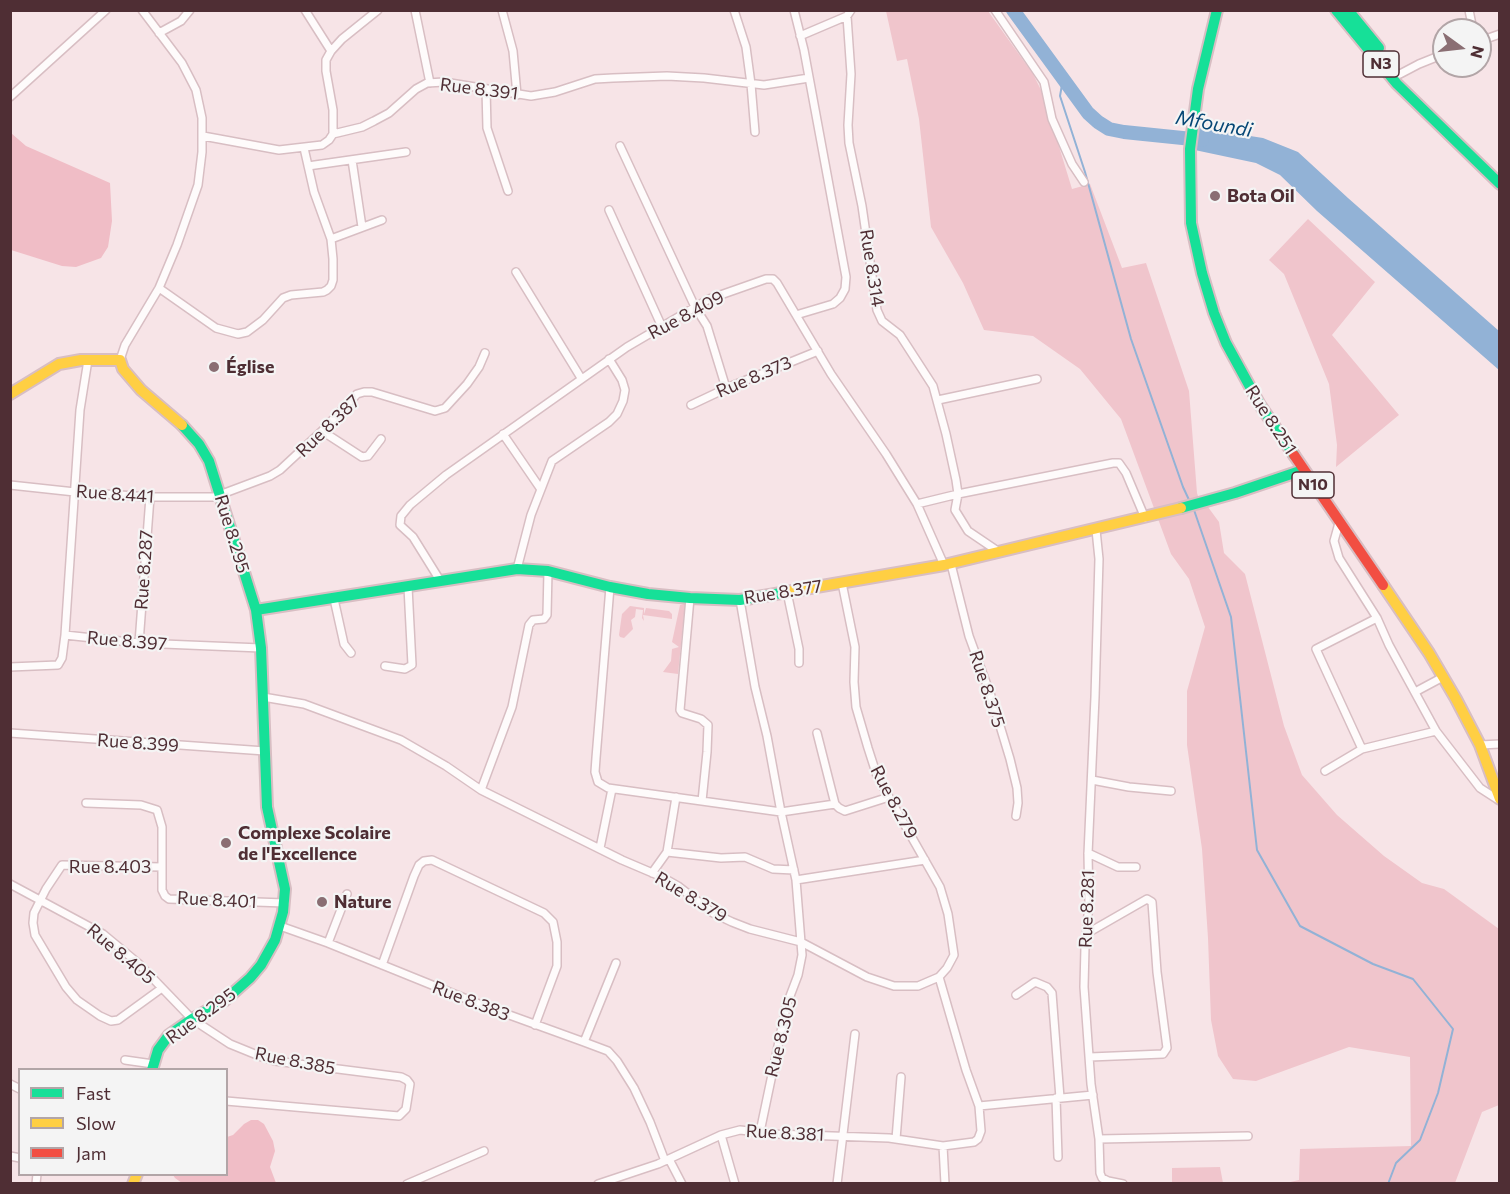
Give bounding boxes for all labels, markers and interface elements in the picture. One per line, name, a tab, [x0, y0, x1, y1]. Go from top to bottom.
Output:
north arrow	[1432, 18, 1492, 78]
text: N	[1467, 44, 1489, 61]
road number: N3	[1363, 51, 1399, 77]
street label: Rue 8.391	[439, 73, 519, 105]
water label: Mfoundi	[1174, 105, 1254, 143]
place label: Bota Oil	[1227, 185, 1295, 207]
marker: Bota Oil	[1208, 189, 1222, 203]
street label: Rue 8.314	[855, 228, 889, 308]
street label: Rue 8.409	[644, 286, 728, 344]
street label: Rue 8.373	[713, 351, 795, 403]
place label: Église	[226, 356, 274, 378]
marker: Église	[207, 360, 221, 374]
street label: Rue 8.251	[1241, 381, 1301, 459]
street label: Rue 8.387	[292, 390, 364, 462]
road number: N10	[1292, 472, 1334, 498]
street label: Rue 8.441	[75, 480, 155, 508]
street label: Rue 8.295	[210, 492, 254, 576]
street label: Rue 8.287	[130, 529, 158, 611]
street label: Rue 8.377	[742, 575, 824, 609]
street label: Rue 8.397	[86, 627, 168, 655]
street label: Rue 8.375	[964, 648, 1010, 730]
street label: Rue 8.399	[96, 729, 180, 757]
street label: Rue 8.279	[866, 762, 922, 842]
place label: Complexe Scolaire de l'Excellence	[238, 822, 391, 864]
marker: Complexe Scolaire de l'Excellence	[219, 836, 233, 850]
street label: Rue 8.403	[69, 856, 151, 878]
street label: Rue 8.379	[651, 867, 731, 927]
street label: Rue 8.281	[1075, 869, 1099, 949]
street label: Rue 8.401	[177, 887, 257, 913]
place label: Nature	[334, 891, 392, 913]
marker: Nature	[315, 895, 329, 909]
street label: Rue 8.405	[82, 919, 160, 989]
street label: Rue 8.383	[429, 976, 513, 1026]
street label: Rue 8.295	[162, 983, 240, 1049]
street label: Rue 8.305	[761, 995, 801, 1079]
street label: Rue 8.385	[253, 1043, 337, 1079]
legend	[18, 1068, 228, 1176]
text: Fast	[76, 1082, 111, 1104]
text: Slow	[76, 1112, 116, 1134]
street label: Rue 8.381	[745, 1120, 825, 1146]
text: Jam	[76, 1142, 106, 1164]

